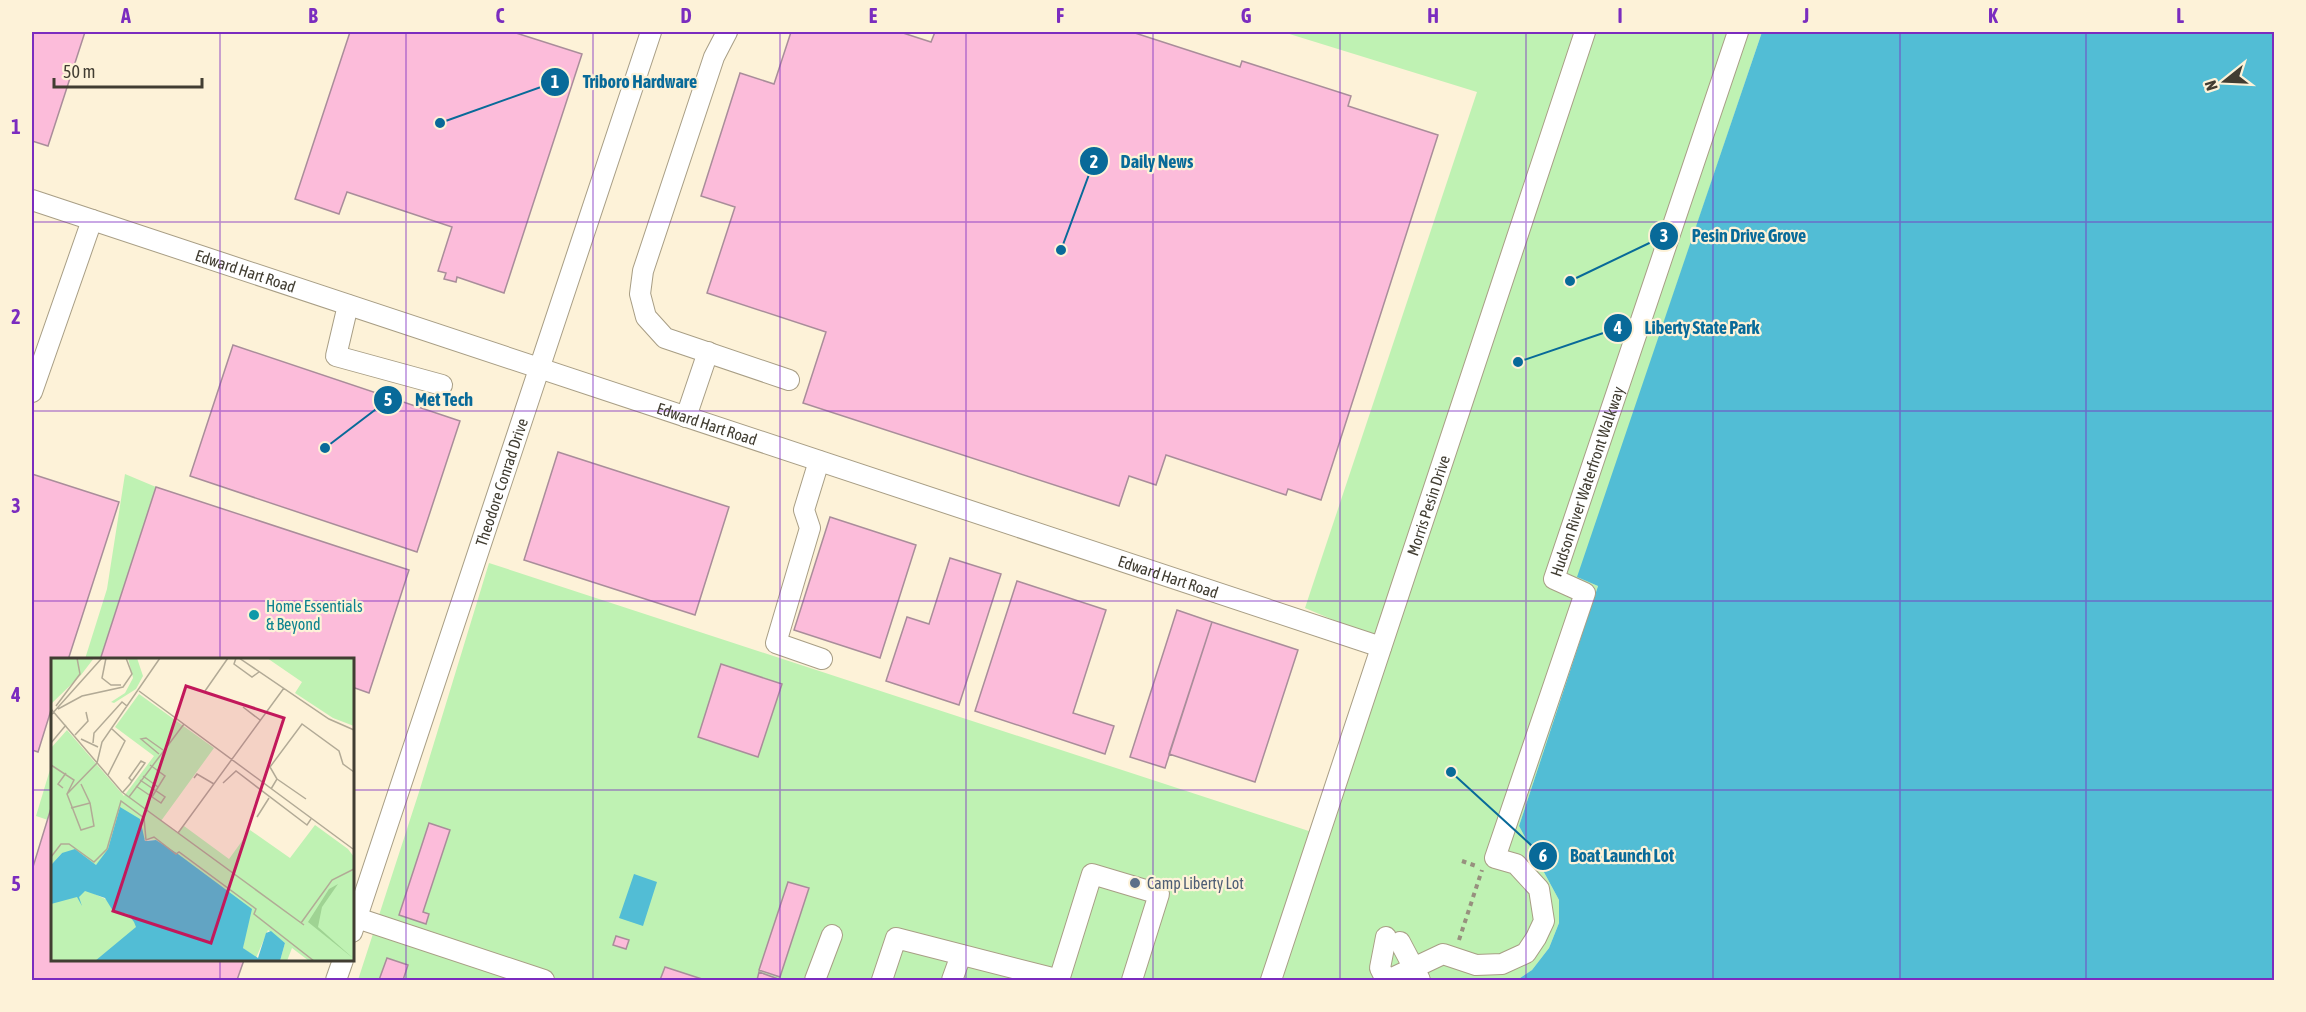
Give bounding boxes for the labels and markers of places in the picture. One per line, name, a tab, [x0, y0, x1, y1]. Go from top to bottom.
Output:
callout: Triboro Hardware	[540, 64, 709, 100]
callout: Daily News	[1079, 143, 1205, 179]
callout: Pesin Drive Grove	[1649, 218, 1818, 254]
callout: Liberty State Park	[1603, 310, 1772, 346]
callout: Met Tech	[373, 382, 485, 418]
place label: Home Essentials & Beyond	[266, 597, 363, 634]
marker: Home Essentials & Beyond	[247, 608, 261, 622]
callout: Boat Launch Lot	[1528, 838, 1686, 874]
place label: Camp Liberty Lot	[1147, 874, 1244, 893]
marker: Camp Liberty Lot	[1128, 876, 1142, 890]

